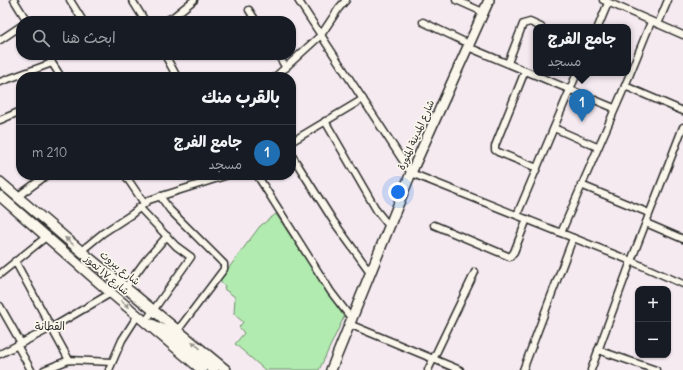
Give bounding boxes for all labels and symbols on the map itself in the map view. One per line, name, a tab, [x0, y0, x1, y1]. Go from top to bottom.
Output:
pin: 1	[569, 89, 595, 122]
street label: شارع المدينة المنورة	[395, 98, 438, 172]
your location	[388, 182, 408, 202]
one-way arrow	[64, 237, 75, 246]
street label: شارع بيروت	[97, 248, 143, 289]
street label: شارع ١٧ تموز	[81, 252, 132, 299]
one-way arrow	[119, 300, 130, 309]
district label: القطانة	[35, 319, 65, 333]
one-way arrow	[191, 341, 202, 350]

